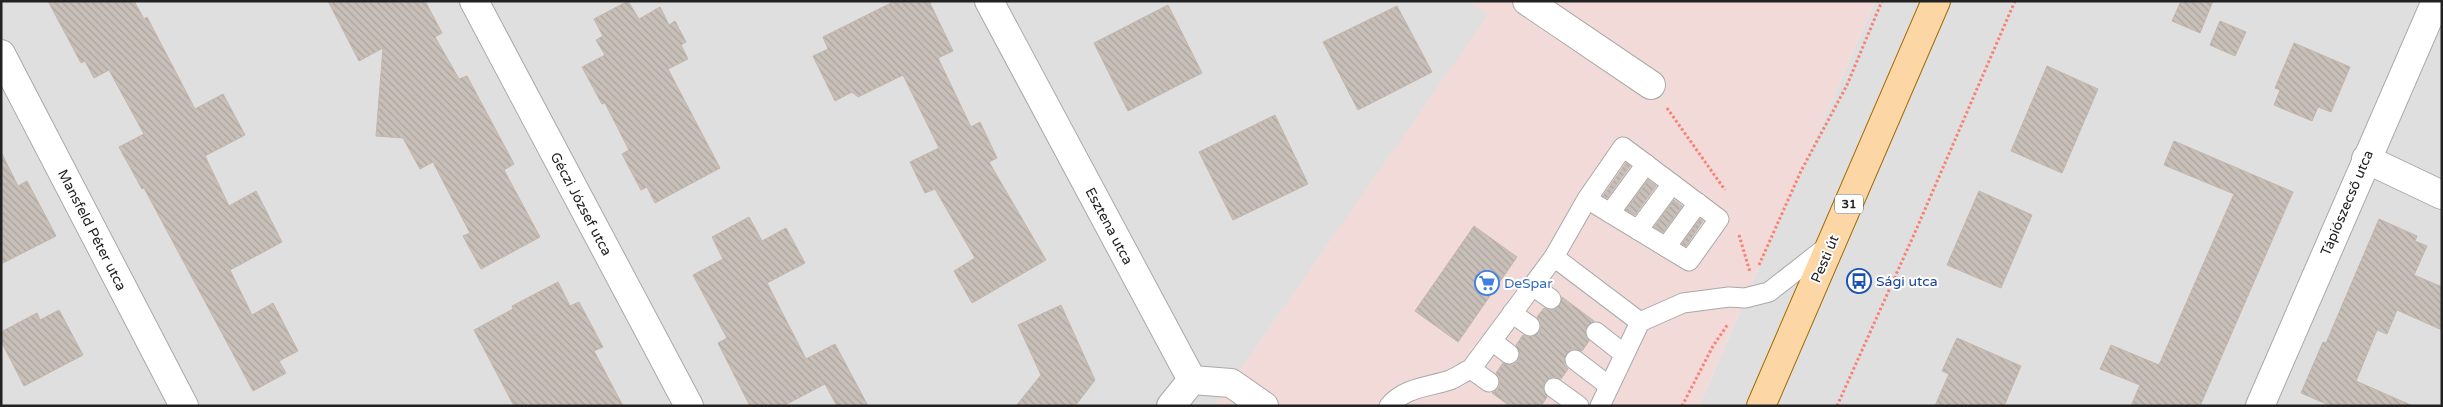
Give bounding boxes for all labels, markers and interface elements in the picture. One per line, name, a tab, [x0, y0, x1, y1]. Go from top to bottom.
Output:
street label: Tápiószecső utca	[2317, 148, 2377, 258]
street label: Géczi József utca	[547, 149, 615, 259]
street label: Mansfeld Péter utca	[54, 166, 130, 294]
street label: Esztena utca	[1082, 185, 1136, 267]
road number: 31	[1835, 194, 1863, 213]
street label: Pesti út	[1807, 232, 1843, 285]
bus stop icon: Sági utca	[1846, 268, 1872, 294]
supermarket icon: DeSpar	[1474, 270, 1500, 296]
place label: Sági utca	[1876, 273, 1938, 290]
place label: DeSpar	[1504, 275, 1553, 292]

